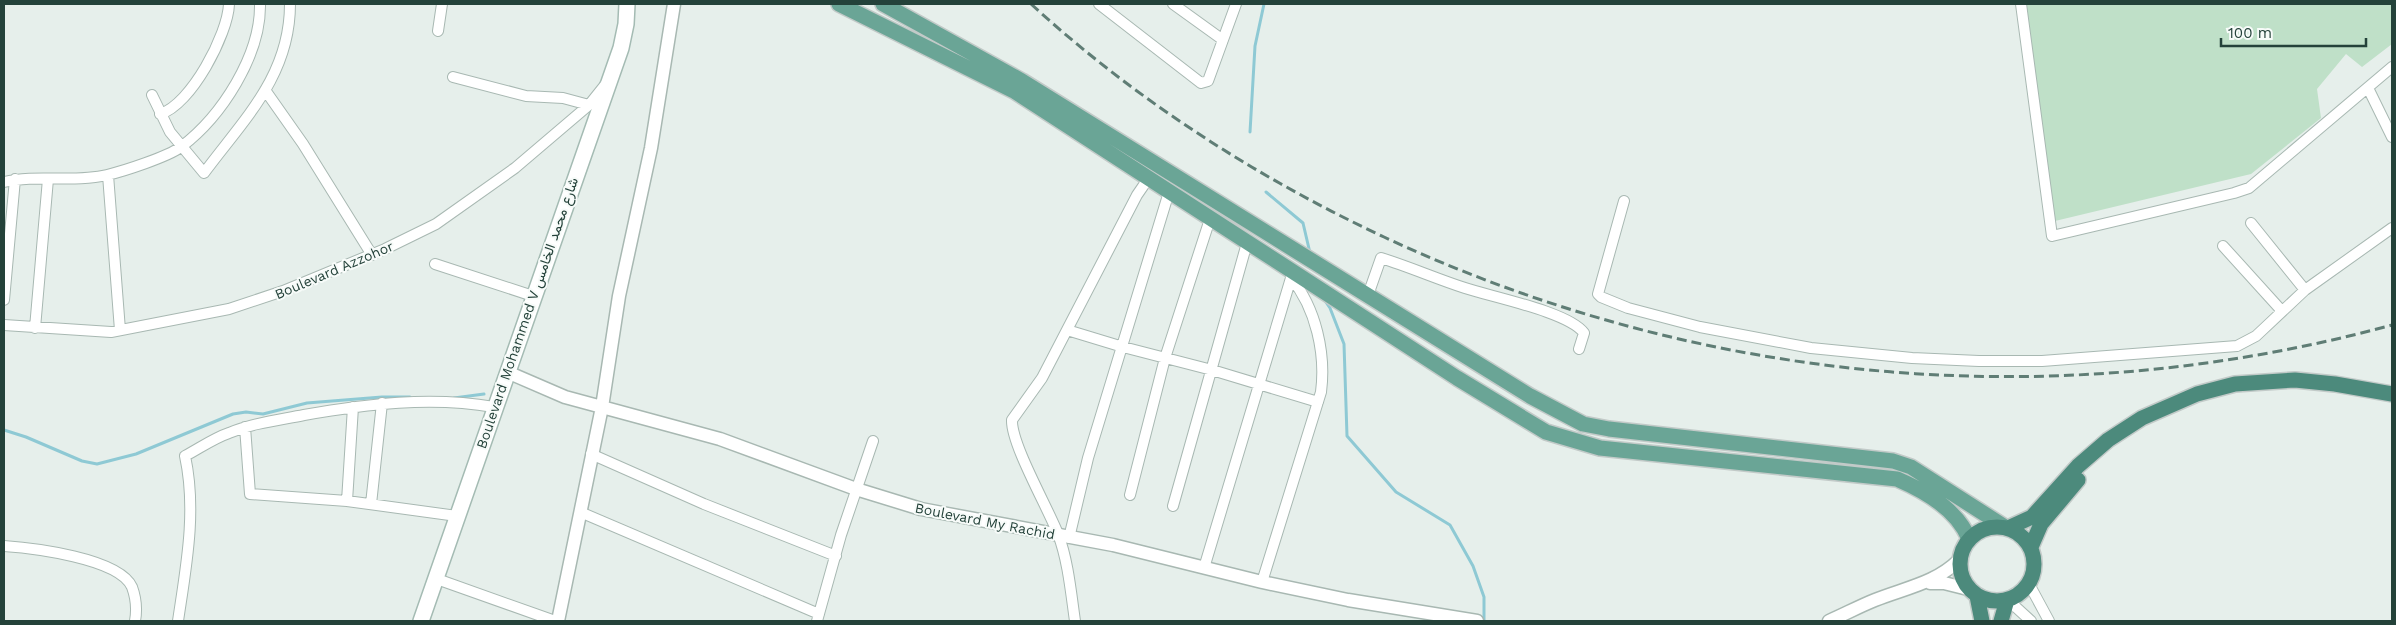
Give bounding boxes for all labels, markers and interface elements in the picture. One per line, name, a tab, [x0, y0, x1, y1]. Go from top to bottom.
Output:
scale bar	[2221, 15, 2366, 47]
text: 100 m	[2228, 24, 2272, 42]
street label: Boulevard Mohammed V شارع محمد الخامس	[473, 175, 584, 452]
street label: Boulevard Azzohor	[272, 238, 396, 302]
street label: Boulevard My Rachid	[914, 500, 1056, 542]

